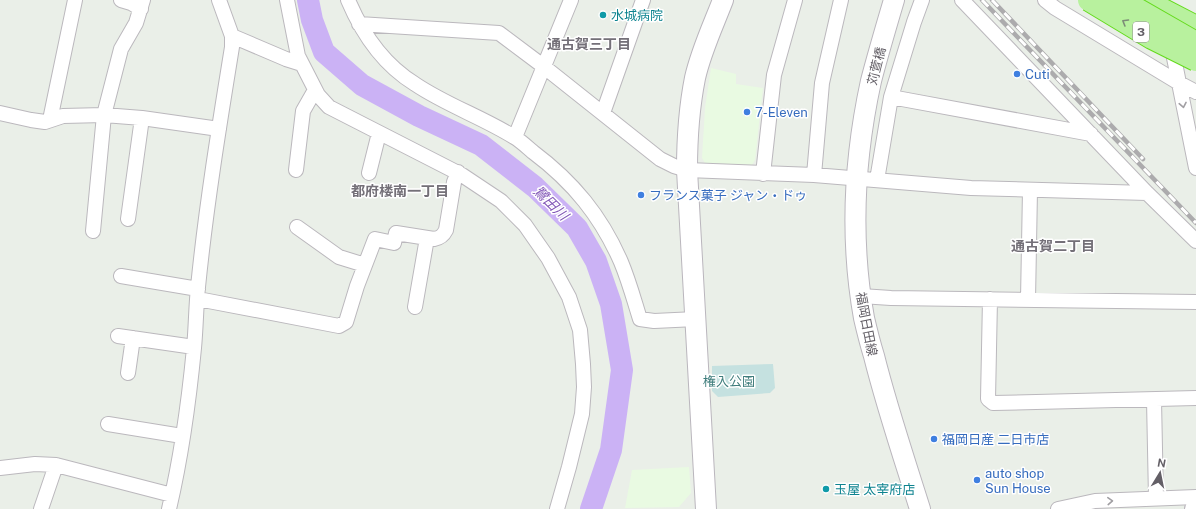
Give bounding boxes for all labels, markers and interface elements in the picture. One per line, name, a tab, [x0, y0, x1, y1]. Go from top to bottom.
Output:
place label: 水城病院	[611, 8, 663, 23]
marker: 水城病院	[598, 10, 608, 20]
one-way arrow	[1122, 19, 1129, 26]
road number: 3	[1133, 22, 1149, 42]
district label: 通古賀三丁目	[547, 36, 631, 52]
street label: 苅萱橋	[864, 45, 888, 87]
place label: Cuti	[1025, 67, 1050, 82]
marker: Cuti	[1012, 69, 1022, 79]
one-way arrow	[1179, 102, 1187, 108]
place label: 7-Eleven	[755, 105, 808, 120]
marker: 7-Eleven	[742, 107, 752, 117]
district label: 都府楼南一丁目	[351, 183, 449, 199]
water label: 鷺田川	[530, 183, 573, 225]
place label: フランス菓子 ジャン・ドゥ	[649, 188, 807, 203]
marker: フランス菓子 ジャン・ドゥ	[636, 190, 646, 200]
district label: 通古賀二丁目	[1011, 238, 1095, 254]
street label: 福岡日田線	[853, 291, 880, 357]
park label: 権入公園	[703, 374, 755, 389]
place label: 福岡日産 二日市店	[942, 432, 1049, 447]
marker: 福岡日産 二日市店	[929, 434, 939, 444]
north arrow	[1140, 453, 1180, 493]
text: N	[1156, 456, 1167, 470]
place label: auto shop Sun House	[985, 466, 1051, 496]
marker: auto shop Sun House	[972, 475, 982, 485]
place label: 玉屋 太宰府店	[834, 482, 915, 497]
marker: 玉屋 太宰府店	[821, 484, 831, 494]
one-way arrow	[1107, 496, 1113, 505]

